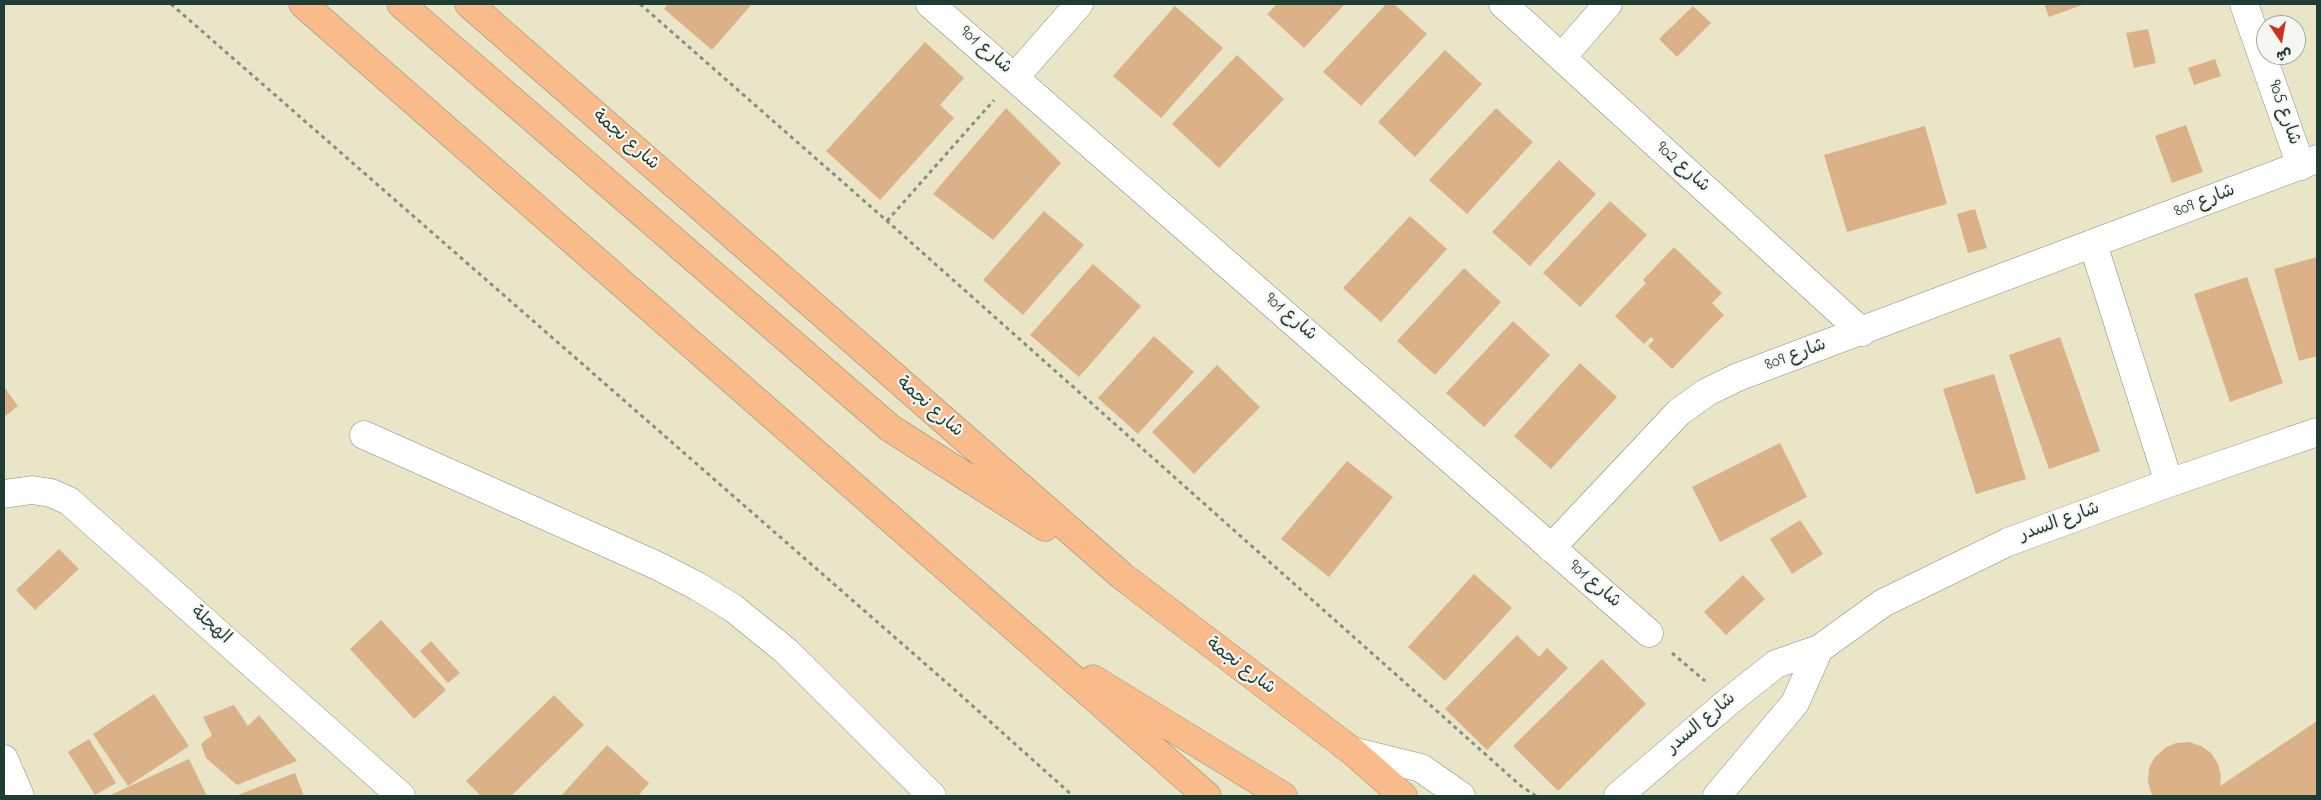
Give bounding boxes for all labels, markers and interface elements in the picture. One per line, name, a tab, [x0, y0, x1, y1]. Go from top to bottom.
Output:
north arrow	[2256, 15, 2306, 65]
street label: شارع 901	[954, 22, 1016, 80]
text: ش	[2274, 42, 2294, 66]
street label: شارع 905	[2262, 78, 2304, 148]
street label: شارع نجمة	[587, 106, 663, 176]
street label: شارع 902	[1650, 138, 1714, 198]
street label: شارع 809	[2172, 181, 2238, 223]
street label: شارع 901	[1259, 289, 1321, 347]
street label: شارع 809	[1763, 335, 1829, 377]
street label: شارع نجمة	[891, 373, 967, 443]
street label: شارع السدر	[2017, 499, 2103, 547]
street label: شارع 901	[1563, 556, 1625, 614]
street label: الهجلة	[185, 602, 235, 650]
street label: شارع نجمة	[1201, 634, 1279, 700]
street label: شارع السدر	[1663, 689, 1741, 759]

